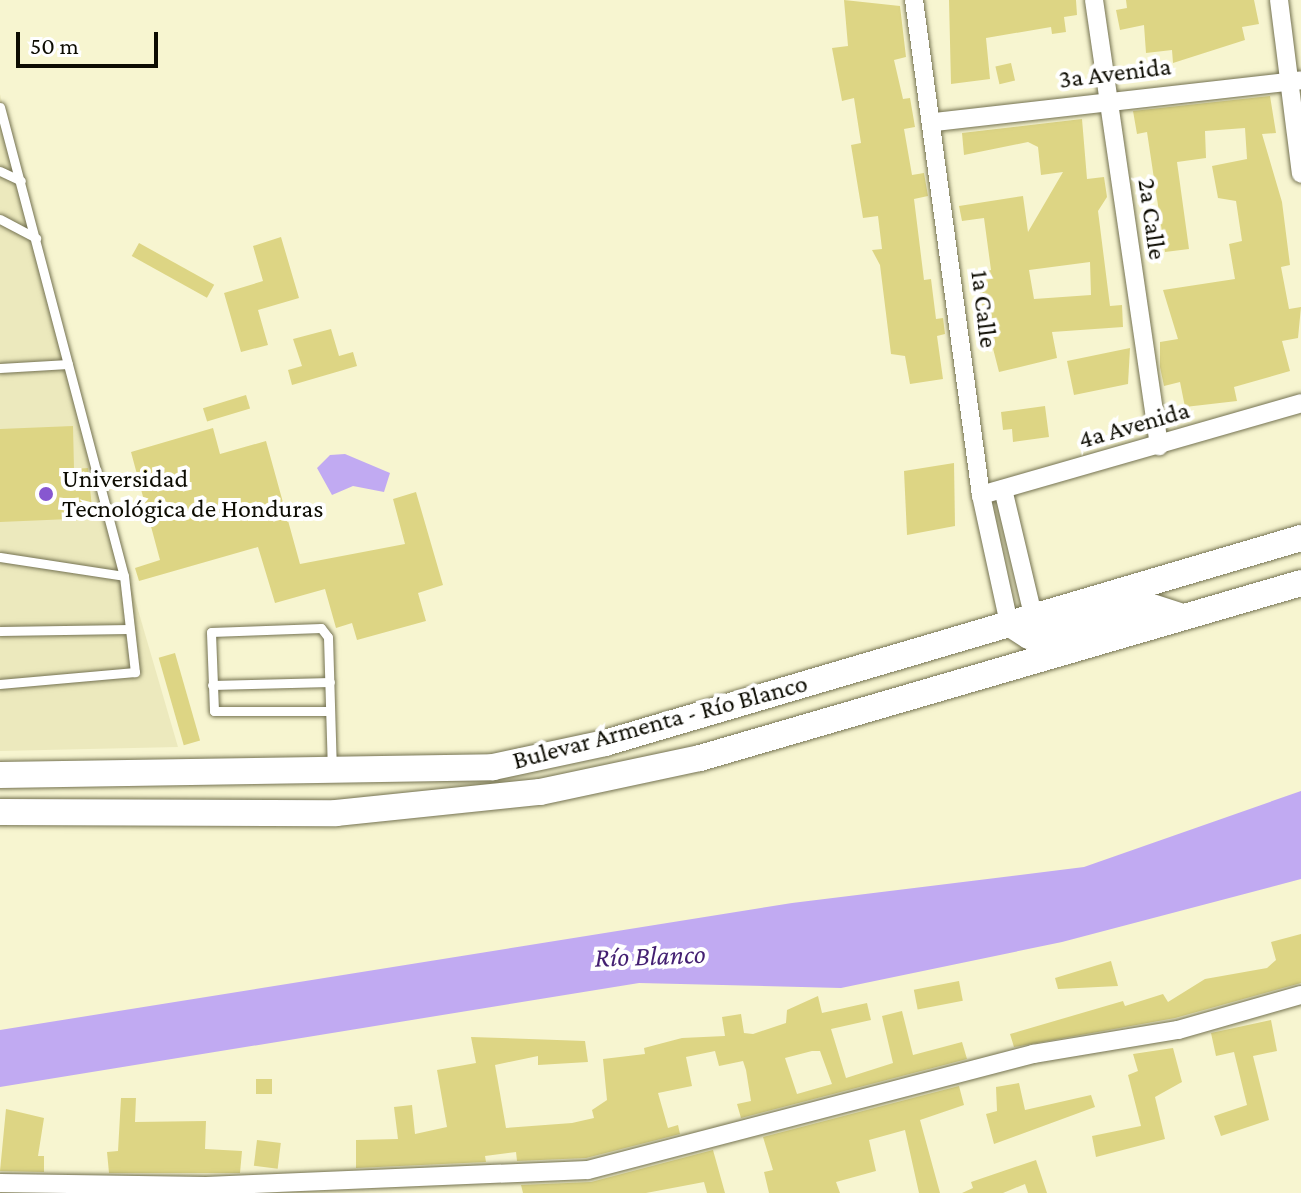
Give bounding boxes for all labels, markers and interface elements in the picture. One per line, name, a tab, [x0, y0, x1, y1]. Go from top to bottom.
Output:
scale bar	[20, 16, 162, 66]
text: 50 m	[30, 32, 79, 59]
street label: 3a Avenida	[1057, 51, 1173, 95]
street label: 2a Calle	[1131, 176, 1173, 262]
street label: 1a Calle	[964, 268, 1004, 350]
street label: 4a Avenida	[1075, 394, 1193, 456]
place label: Universidad Tecnológica de Honduras	[62, 463, 323, 524]
marker: Universidad Tecnológica de Honduras	[37, 485, 55, 503]
street label: Bulevar Armenta - Río Blanco	[509, 668, 811, 776]
water label: Río Blanco	[594, 937, 706, 975]

